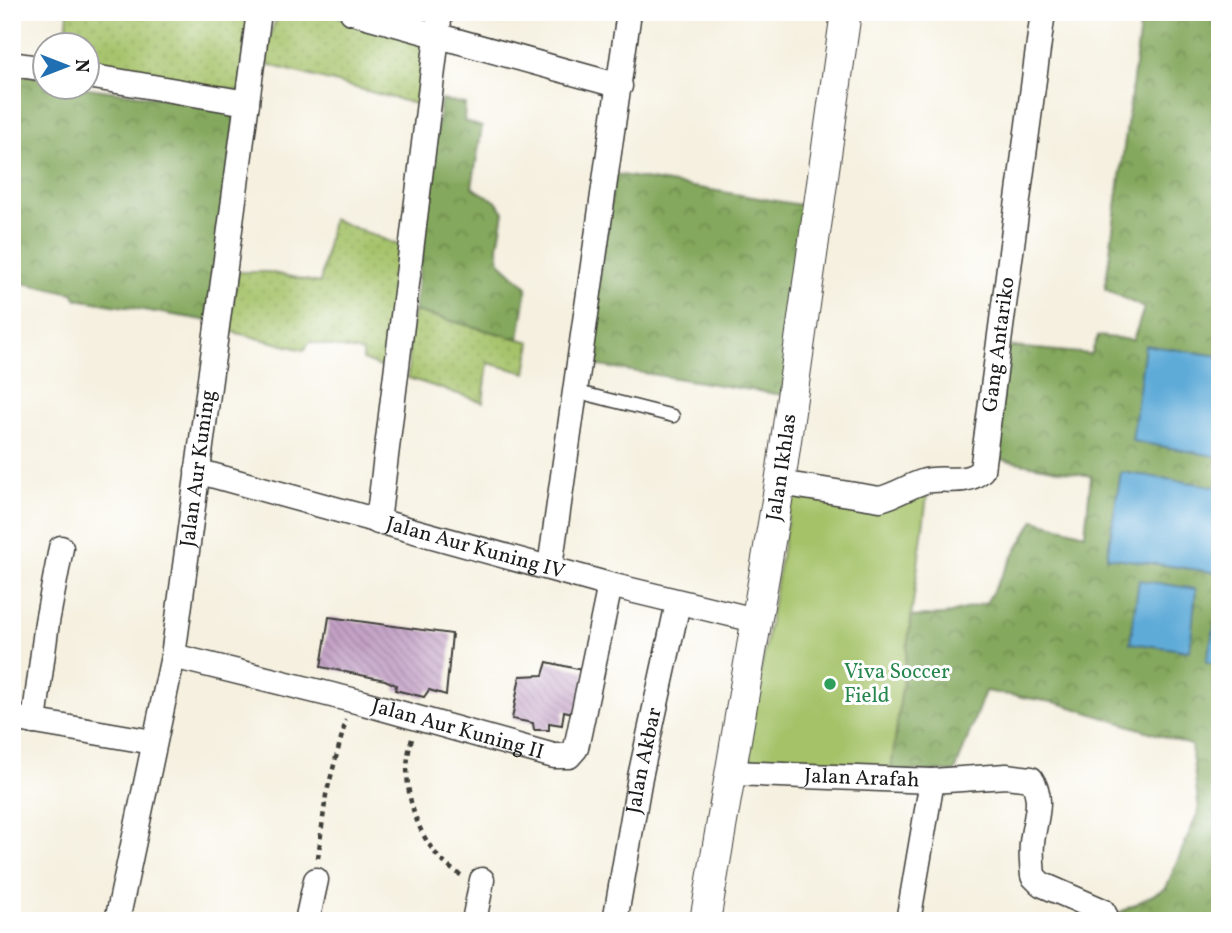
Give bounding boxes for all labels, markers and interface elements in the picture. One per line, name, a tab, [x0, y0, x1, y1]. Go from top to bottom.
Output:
north arrow	[32, 32, 102, 102]
text: N	[68, 59, 94, 73]
street label: Gang Antariko	[975, 275, 1022, 414]
street label: Jalan Aur Kuning	[173, 388, 223, 549]
street label: Jalan Ikhlas	[759, 412, 804, 523]
street label: Jalan Aur Kuning IV	[383, 509, 568, 586]
place label: Viva Soccer Field	[844, 658, 950, 711]
marker: Viva Soccer Field	[822, 676, 838, 692]
street label: Jalan Aur Kuning II	[368, 691, 547, 767]
street label: Jalan Akbar	[619, 705, 669, 816]
street label: Jalan Arafah	[804, 761, 920, 795]

